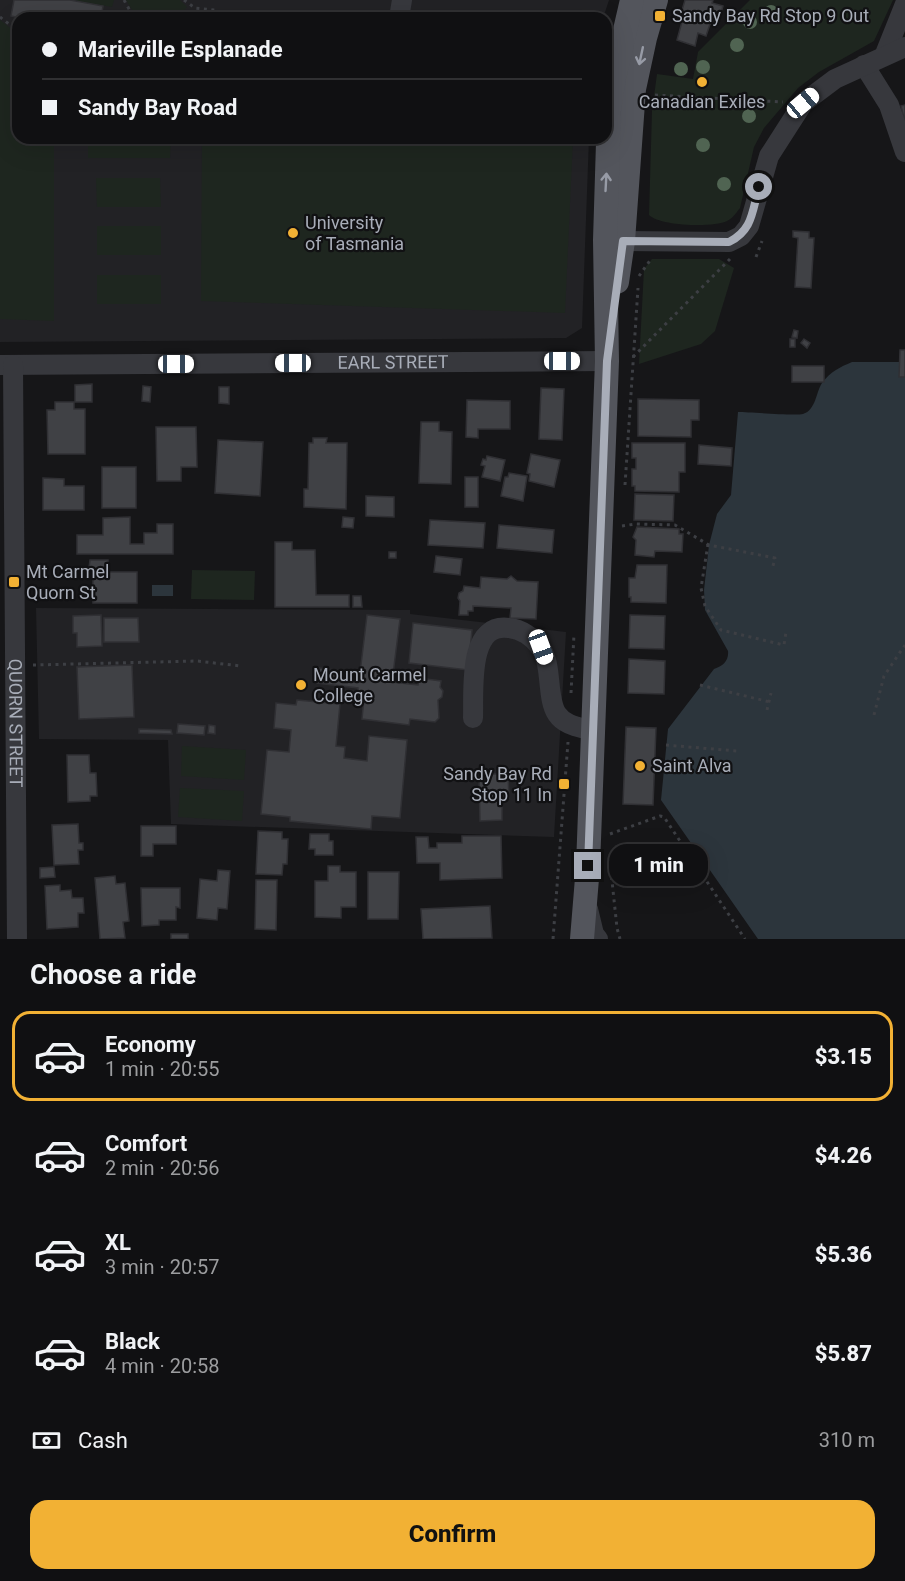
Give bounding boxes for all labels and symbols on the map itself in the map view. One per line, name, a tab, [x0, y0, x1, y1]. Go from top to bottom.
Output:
place label: Sandy Bay Rd Stop 9 Out	[672, 5, 869, 26]
marker: Sandy Bay Rd Stop 9 Out	[653, 9, 667, 23]
one-way arrow	[635, 46, 646, 66]
marker: Canadian Exiles	[695, 75, 709, 89]
car	[783, 85, 823, 121]
place label: Canadian Exiles	[639, 91, 765, 112]
one-way arrow	[601, 172, 612, 192]
route start	[745, 173, 772, 200]
place label: University of Tasmania	[305, 212, 404, 254]
marker: University of Tasmania	[286, 226, 300, 240]
street label: EARL STREET	[337, 351, 449, 373]
car	[544, 352, 580, 370]
car	[275, 354, 311, 372]
car	[158, 355, 194, 373]
place label: Mt Carmel Quorn St	[26, 561, 109, 603]
marker: Mt Carmel Quorn St	[7, 575, 21, 589]
car	[526, 627, 556, 667]
street label: QUORN STREET	[5, 659, 27, 788]
place label: Mount Carmel College	[313, 664, 427, 706]
marker: Mount Carmel College	[294, 678, 308, 692]
place label: Saint Alva	[652, 755, 732, 776]
marker: Saint Alva	[633, 759, 647, 773]
place label: Sandy Bay Rd Stop 11 In	[443, 763, 552, 805]
marker: Sandy Bay Rd Stop 11 In	[557, 777, 571, 791]
callout: 1 min	[609, 845, 708, 887]
route end	[574, 852, 601, 879]

